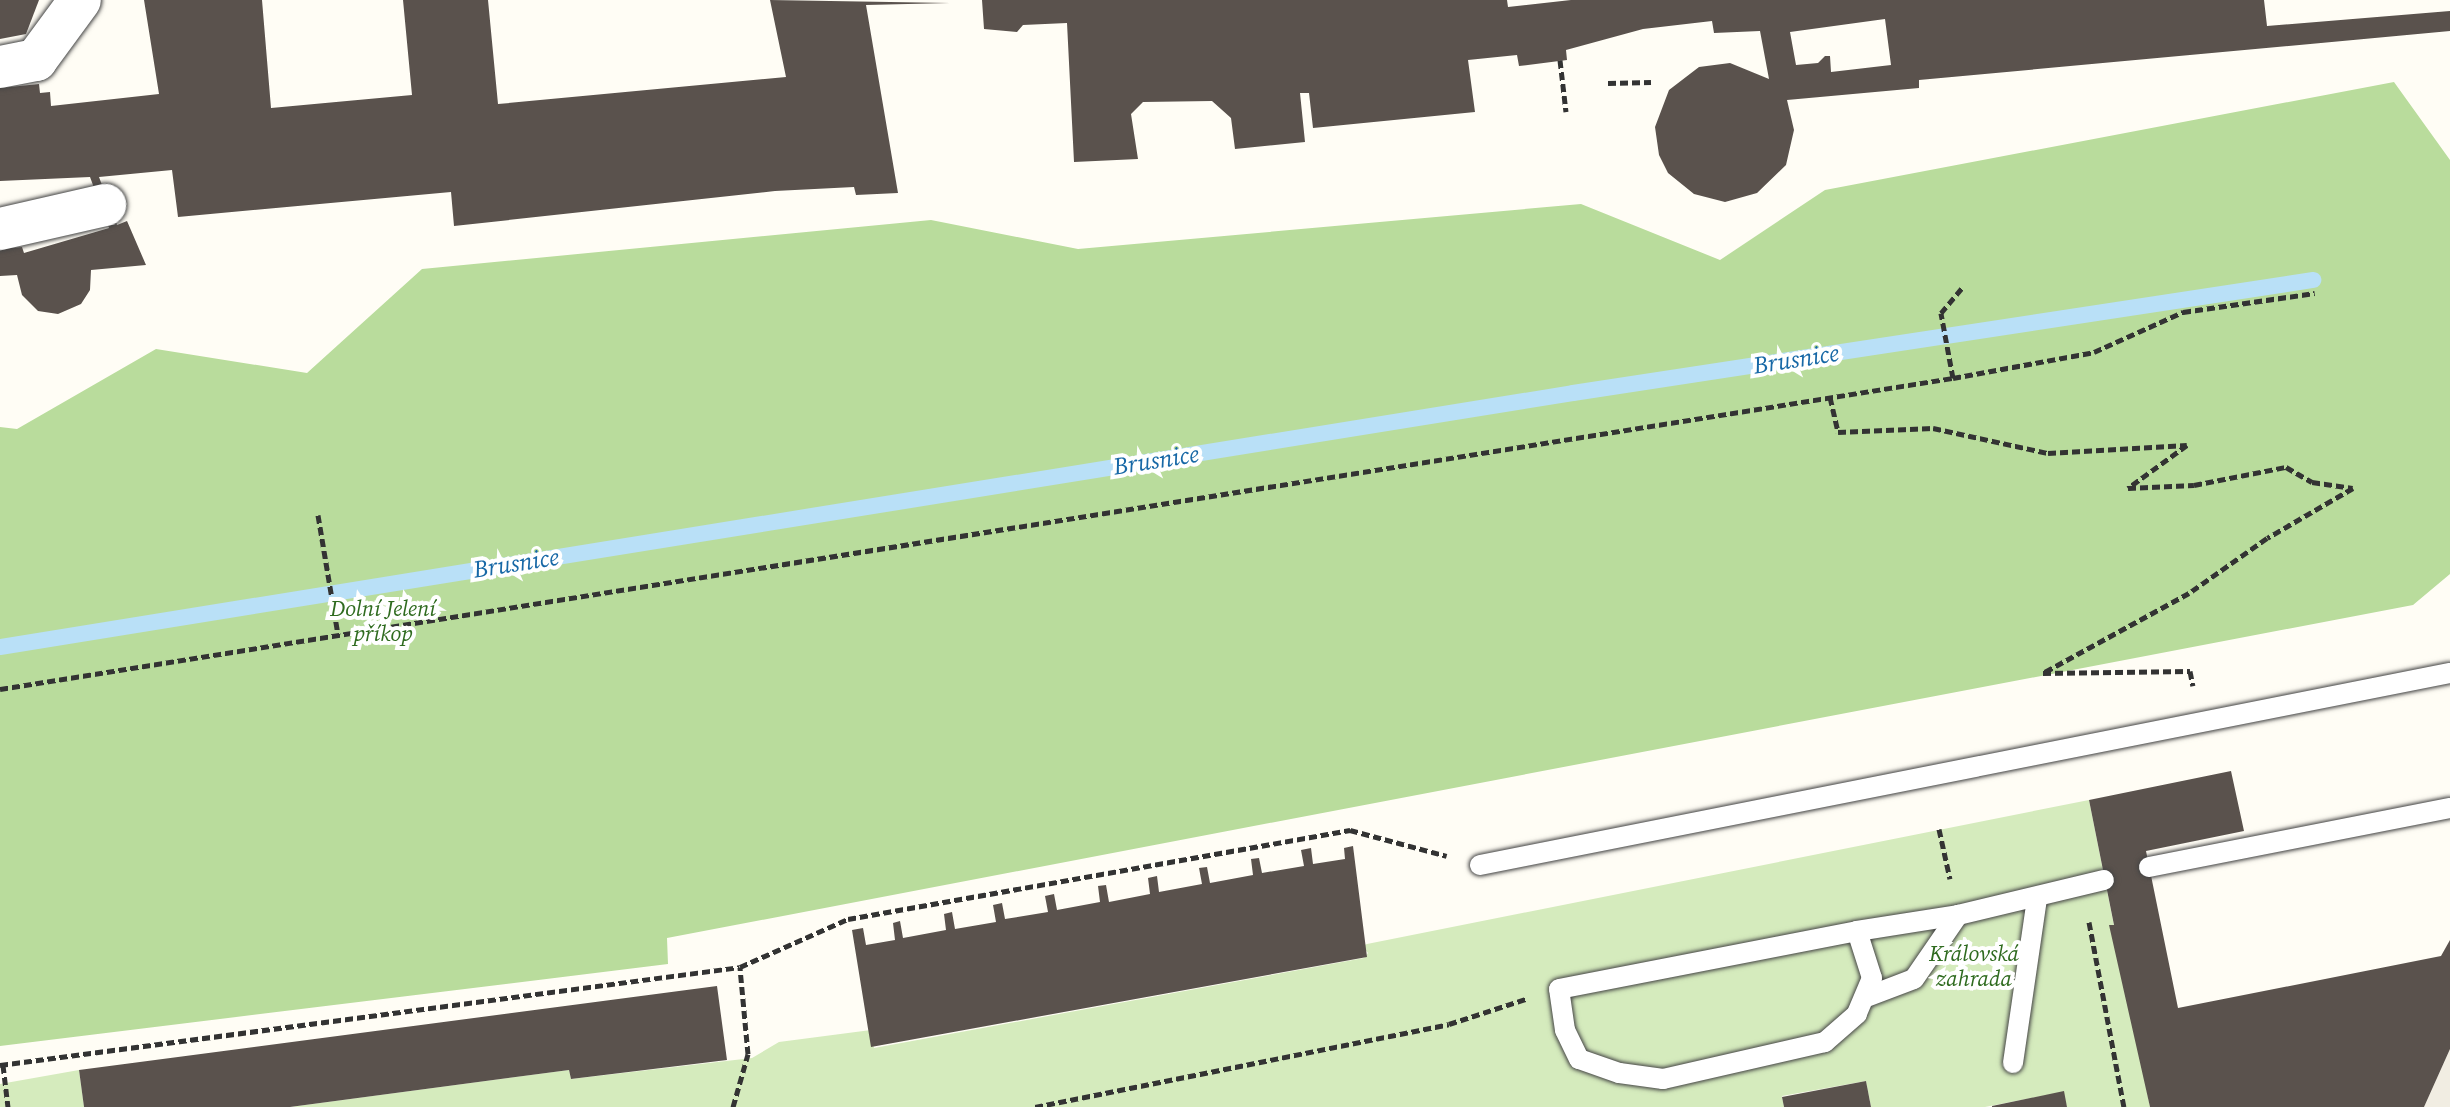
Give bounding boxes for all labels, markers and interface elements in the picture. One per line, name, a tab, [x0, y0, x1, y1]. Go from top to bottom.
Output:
water label: Brusnice	[1751, 338, 1841, 380]
water label: Brusnice	[1111, 439, 1201, 481]
water label: Brusnice	[471, 542, 561, 584]
park label: Dolní Jelení příkop	[330, 595, 436, 646]
park label: Královská zahrada	[1929, 940, 2019, 992]

